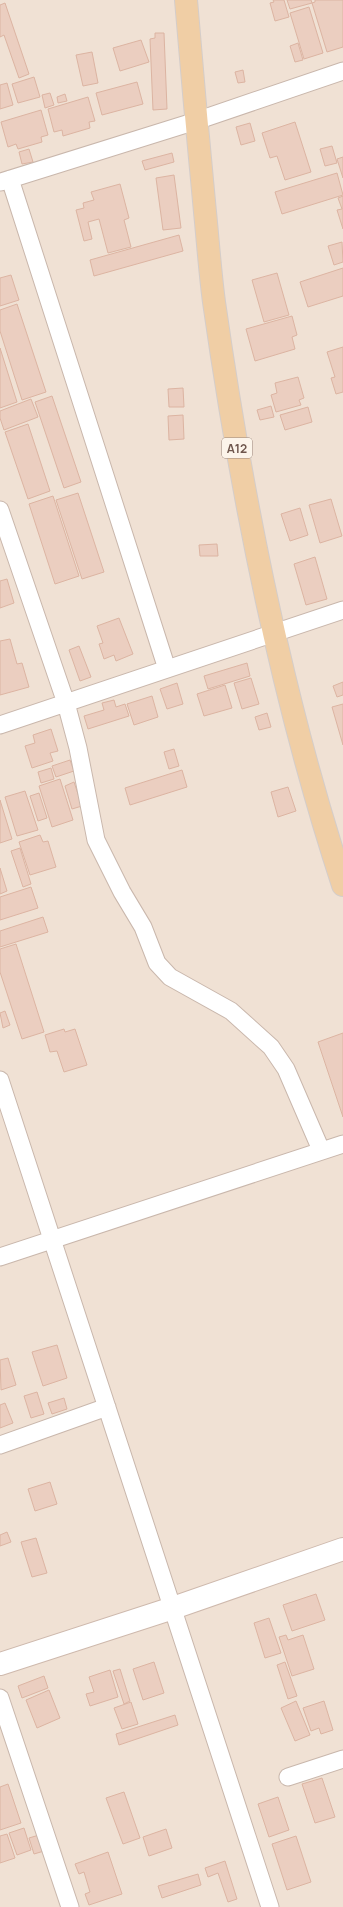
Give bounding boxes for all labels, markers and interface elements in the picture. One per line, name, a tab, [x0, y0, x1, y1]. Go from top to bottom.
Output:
road number: A12	[222, 438, 252, 458]

